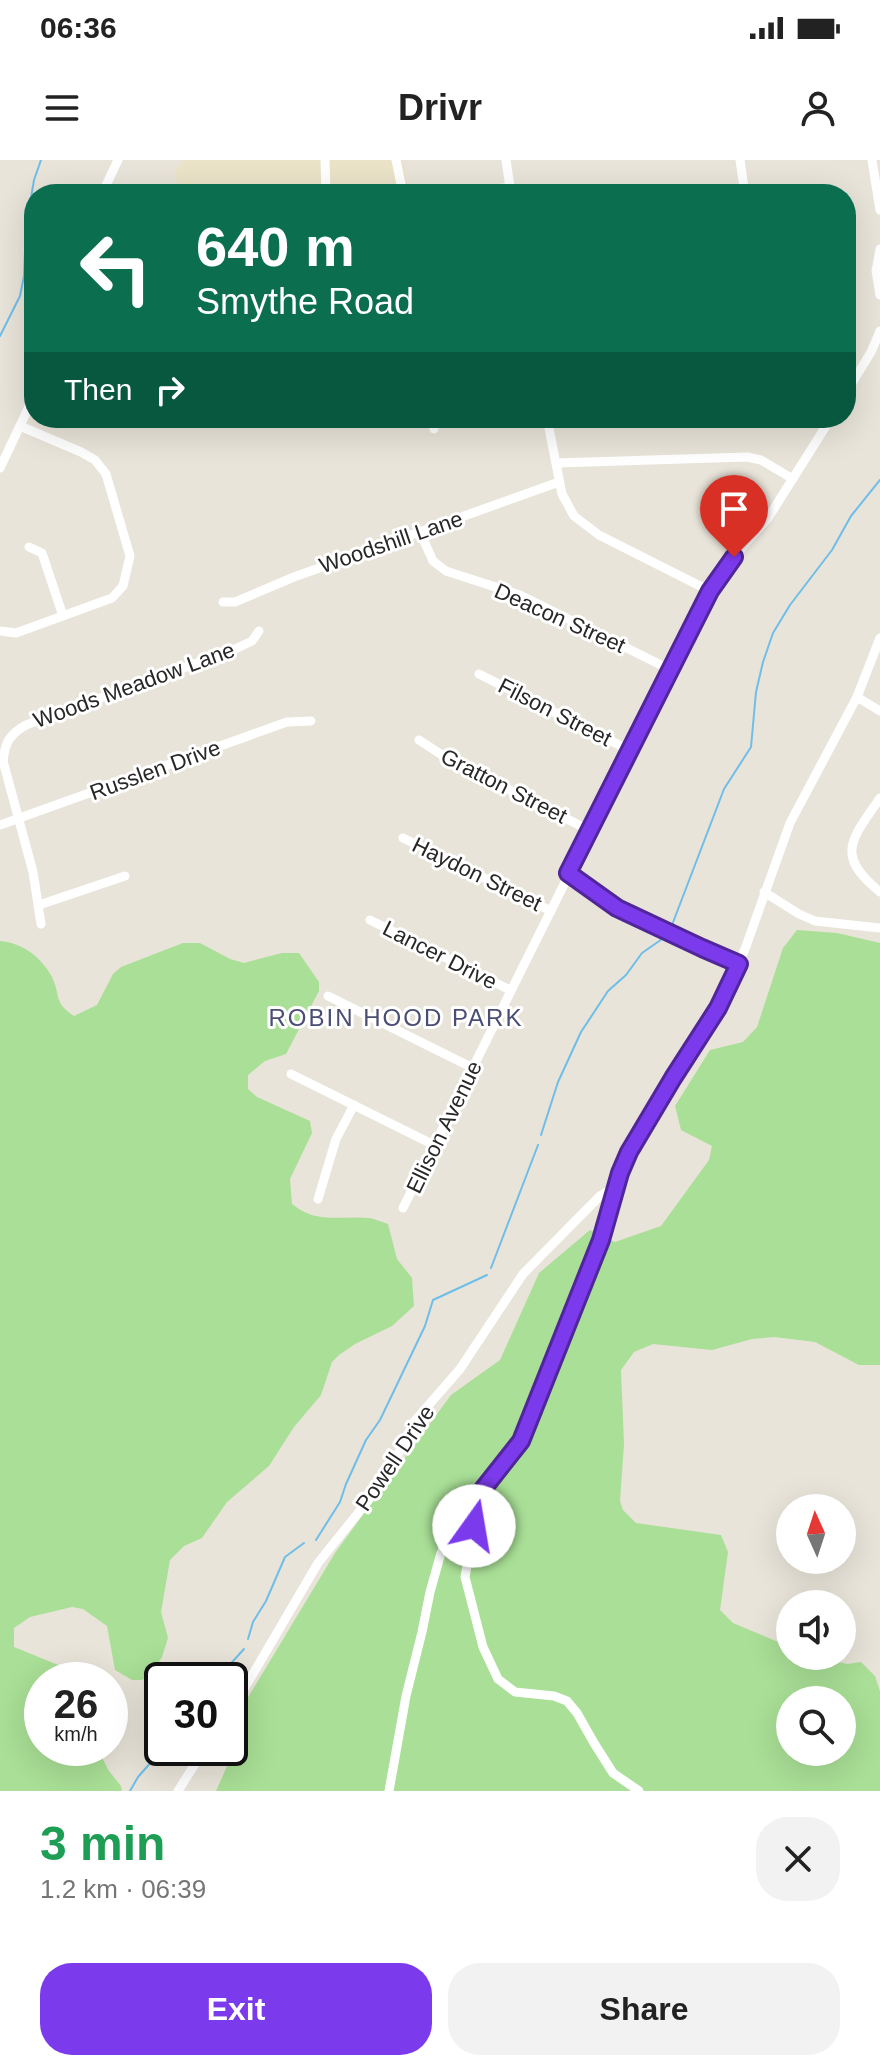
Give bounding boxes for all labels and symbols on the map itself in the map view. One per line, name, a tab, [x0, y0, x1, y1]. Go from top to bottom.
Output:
pin	[700, 475, 768, 557]
street label: Woodshill Lane	[316, 506, 466, 578]
street label: Deacon Street	[491, 578, 629, 658]
street label: Woods Meadow Lane	[30, 637, 238, 733]
street label: Filson Street	[494, 673, 616, 751]
street label: Russlen Drive	[86, 735, 224, 805]
street label: Gratton Street	[437, 743, 571, 829]
street label: Haydon Street	[408, 832, 546, 916]
street label: Lancer Drive	[379, 916, 501, 994]
district label: ROBIN HOOD PARK	[269, 1004, 523, 1031]
street label: Ellison Avenue	[401, 1057, 487, 1197]
street label: Powell Drive	[350, 1400, 440, 1516]
position arrow	[432, 1484, 516, 1568]
north arrow	[776, 1494, 856, 1574]
speed limit sign: 30	[144, 1662, 248, 1766]

